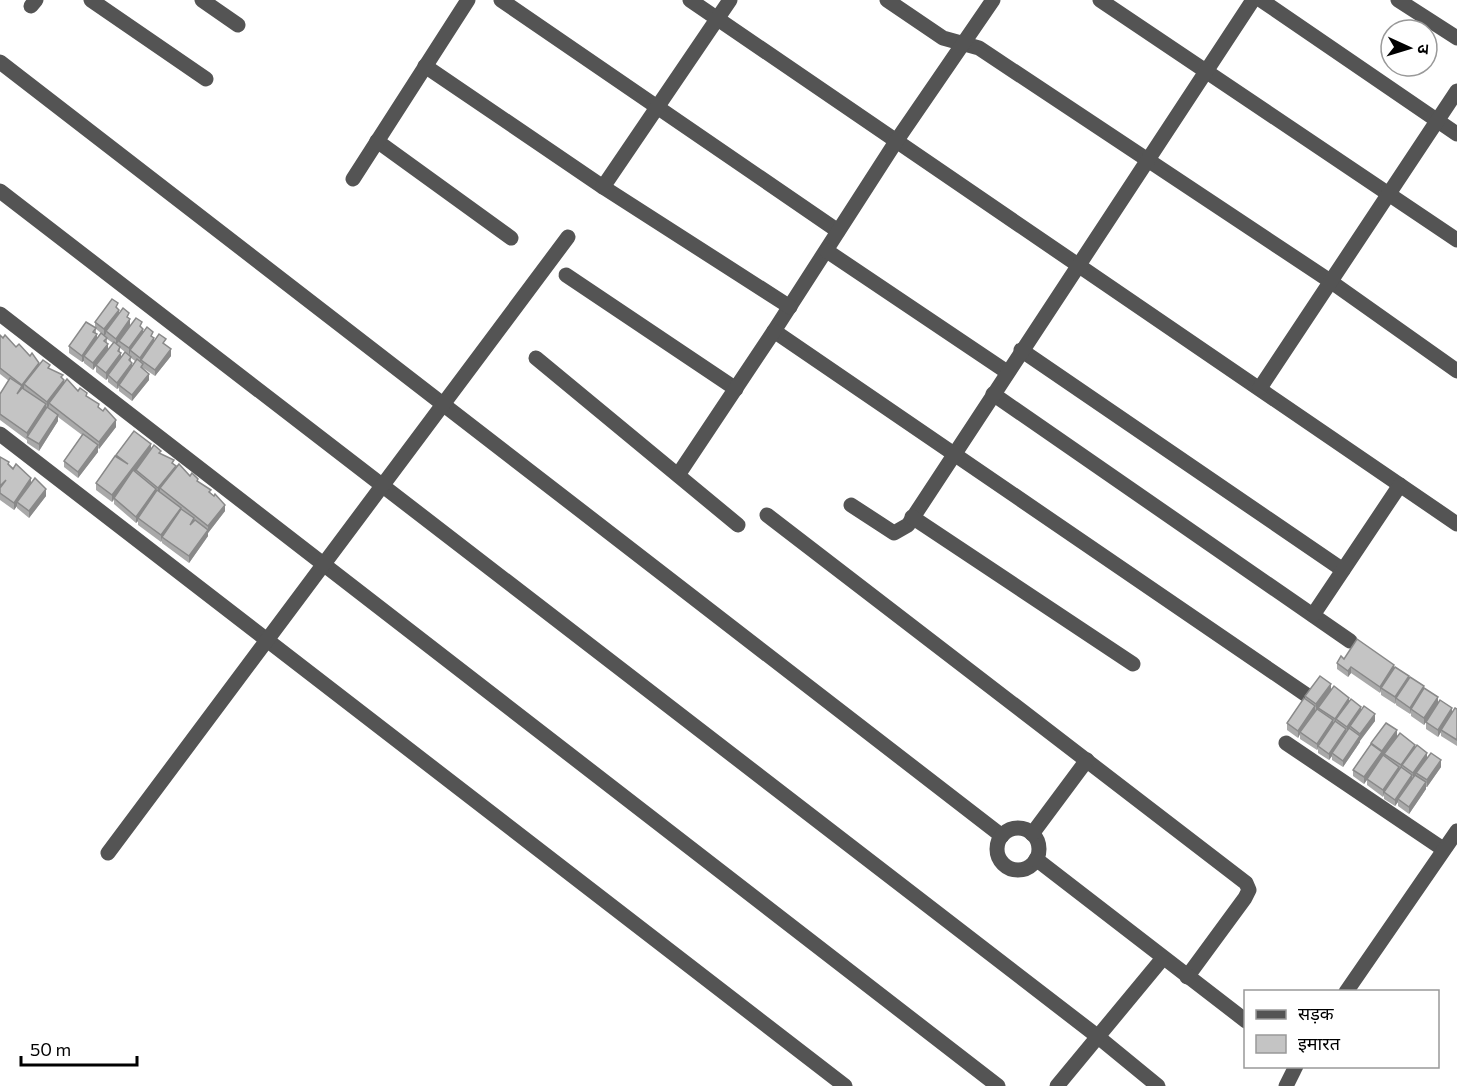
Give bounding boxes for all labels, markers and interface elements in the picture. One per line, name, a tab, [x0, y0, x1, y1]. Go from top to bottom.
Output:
north arrow	[1379, 18, 1439, 78]
text: उ	[1415, 44, 1434, 55]
legend	[1244, 990, 1439, 1068]
text: सड़क	[1298, 1002, 1335, 1024]
scale bar	[21, 1029, 136, 1067]
text: इमारत	[1298, 1032, 1341, 1054]
text: 50 m	[30, 1038, 71, 1060]

